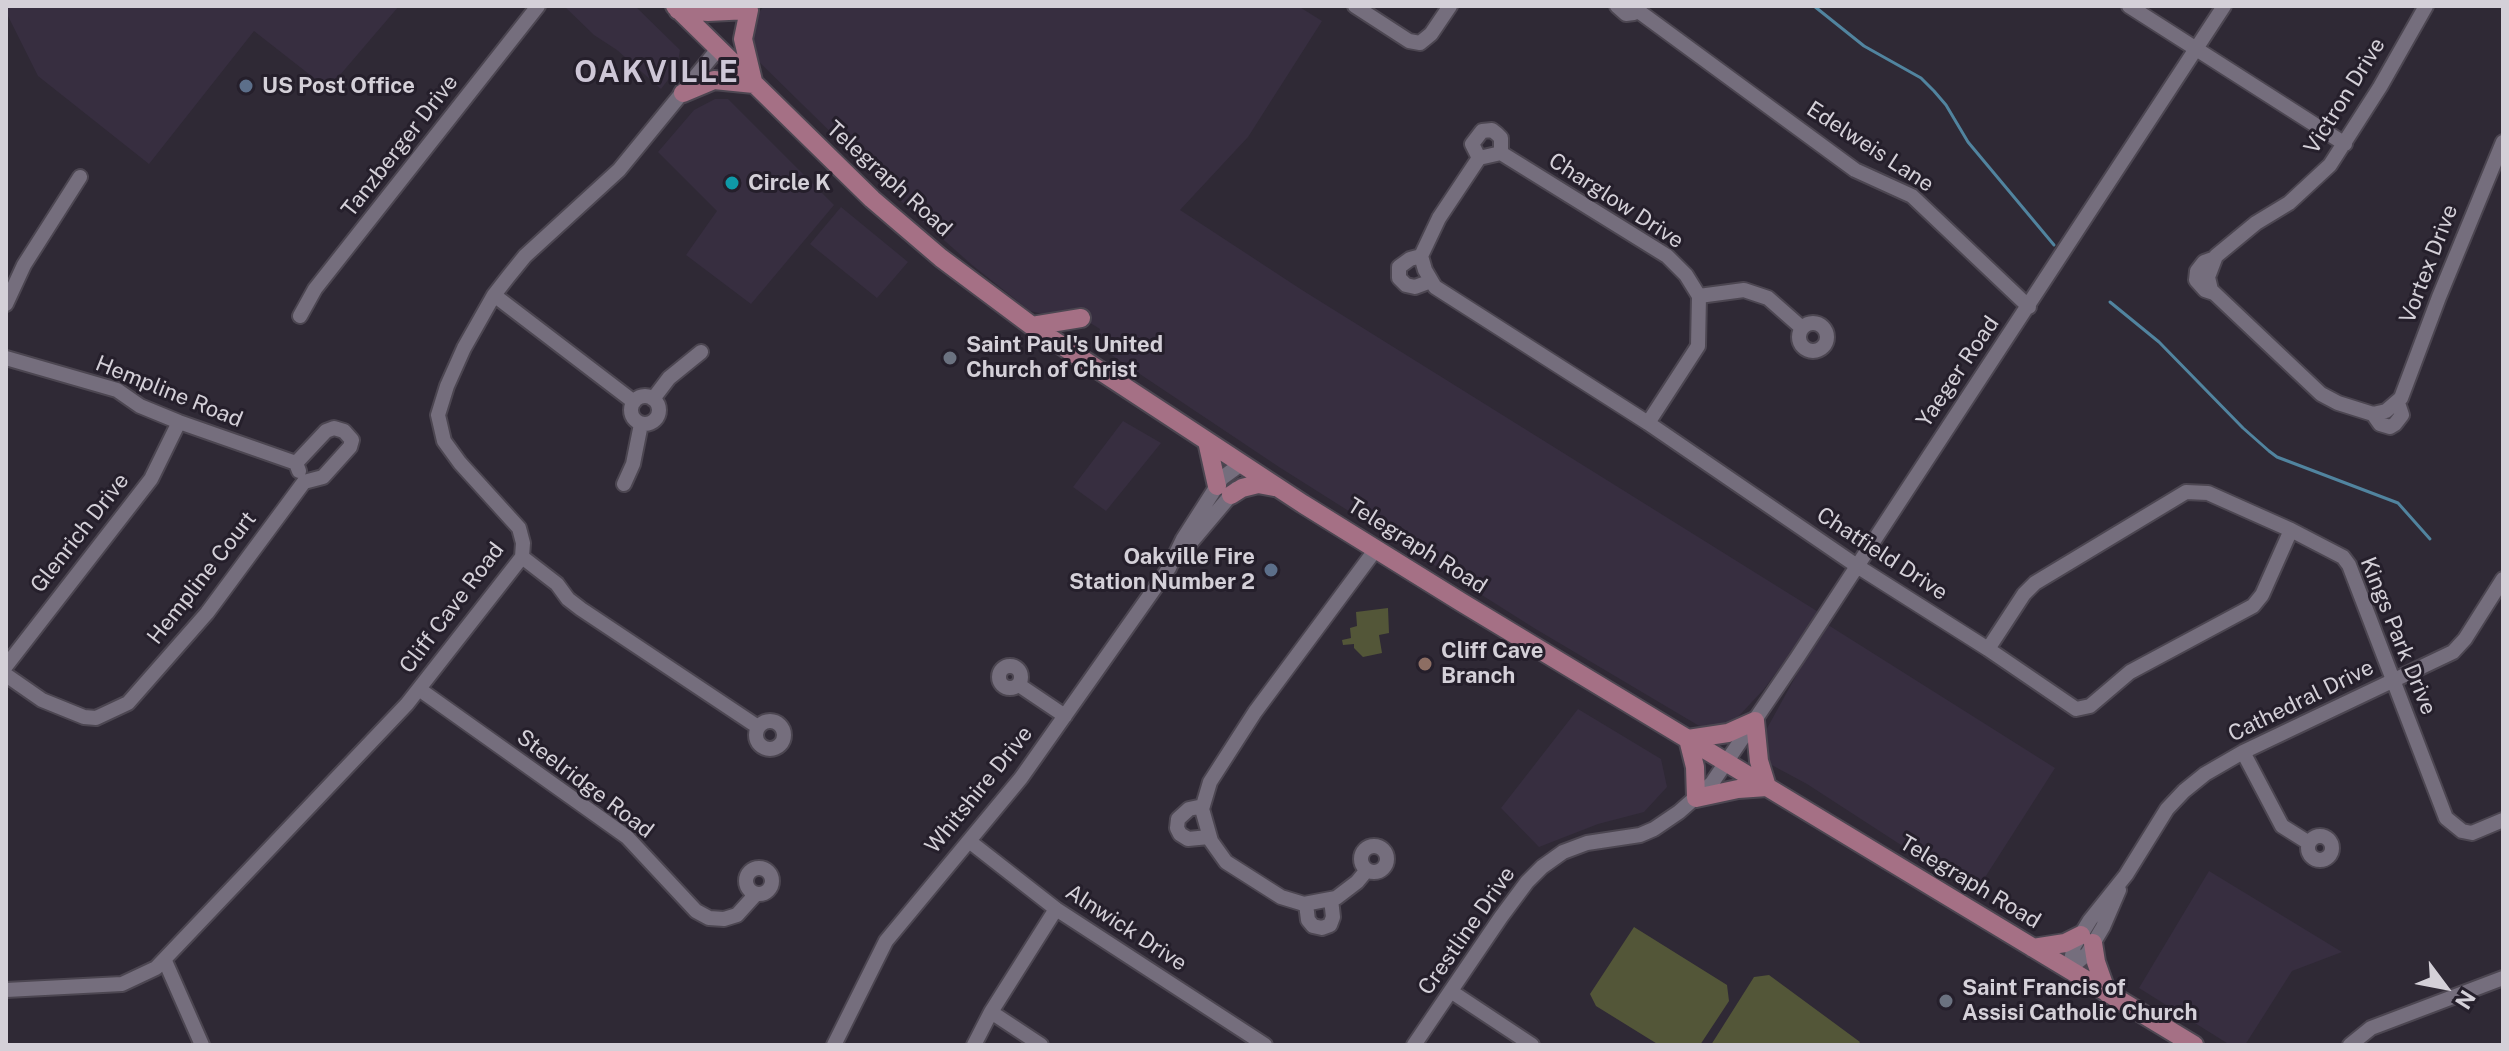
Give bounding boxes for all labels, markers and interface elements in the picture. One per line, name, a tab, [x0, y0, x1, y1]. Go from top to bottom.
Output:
street label: Victron Drive	[2299, 33, 2391, 159]
district label: OAKVILLE	[574, 55, 740, 91]
street label: Tanzberger Drive	[336, 70, 464, 222]
place label: US Post Office	[262, 73, 415, 99]
marker: US Post Office	[237, 77, 255, 95]
street label: Edelweis Lane	[1801, 96, 1939, 198]
street label: Telegraph Road	[821, 116, 957, 242]
street label: Charglow Drive	[1544, 148, 1688, 254]
place label: Circle K	[748, 170, 831, 196]
marker: Circle K	[723, 174, 741, 192]
street label: Vortex Drive	[2394, 201, 2464, 327]
street label: Yaeger Road	[1911, 311, 2005, 433]
place label: Saint Paul's United Church of Christ	[966, 332, 1163, 384]
marker: Saint Paul's United Church of Christ	[941, 349, 959, 367]
street label: Hempline Road	[92, 351, 246, 433]
street label: Glenrich Drive	[25, 468, 135, 598]
street label: Telegraph Road	[1342, 492, 1492, 600]
street label: Chatfield Drive	[1812, 502, 1952, 606]
street label: Hempline Court	[142, 506, 262, 650]
street label: Cliff Cave Road	[394, 537, 510, 679]
place label: Oakville Fire Station Number 2	[1069, 544, 1255, 596]
street label: Kings Park Drive	[2354, 553, 2442, 719]
marker: Oakville Fire Station Number 2	[1262, 561, 1280, 579]
place label: Cliff Cave Branch	[1441, 638, 1543, 690]
street label: Cathedral Drive	[2224, 654, 2378, 748]
marker: Cliff Cave Branch	[1416, 655, 1434, 673]
street label: Whitshire Drive	[920, 721, 1038, 859]
street label: Steelridge Road	[511, 724, 659, 844]
street label: Telegraph Road	[1895, 830, 2045, 934]
street label: Crestline Drive	[1413, 862, 1521, 1000]
street label: Alnwick Drive	[1060, 879, 1192, 977]
north arrow	[2405, 947, 2485, 1027]
place label: Saint Francis of Assisi Catholic Church	[1962, 975, 2198, 1026]
text: N	[2450, 986, 2481, 1014]
marker: Saint Francis of Assisi Catholic Church	[1937, 992, 1955, 1010]

